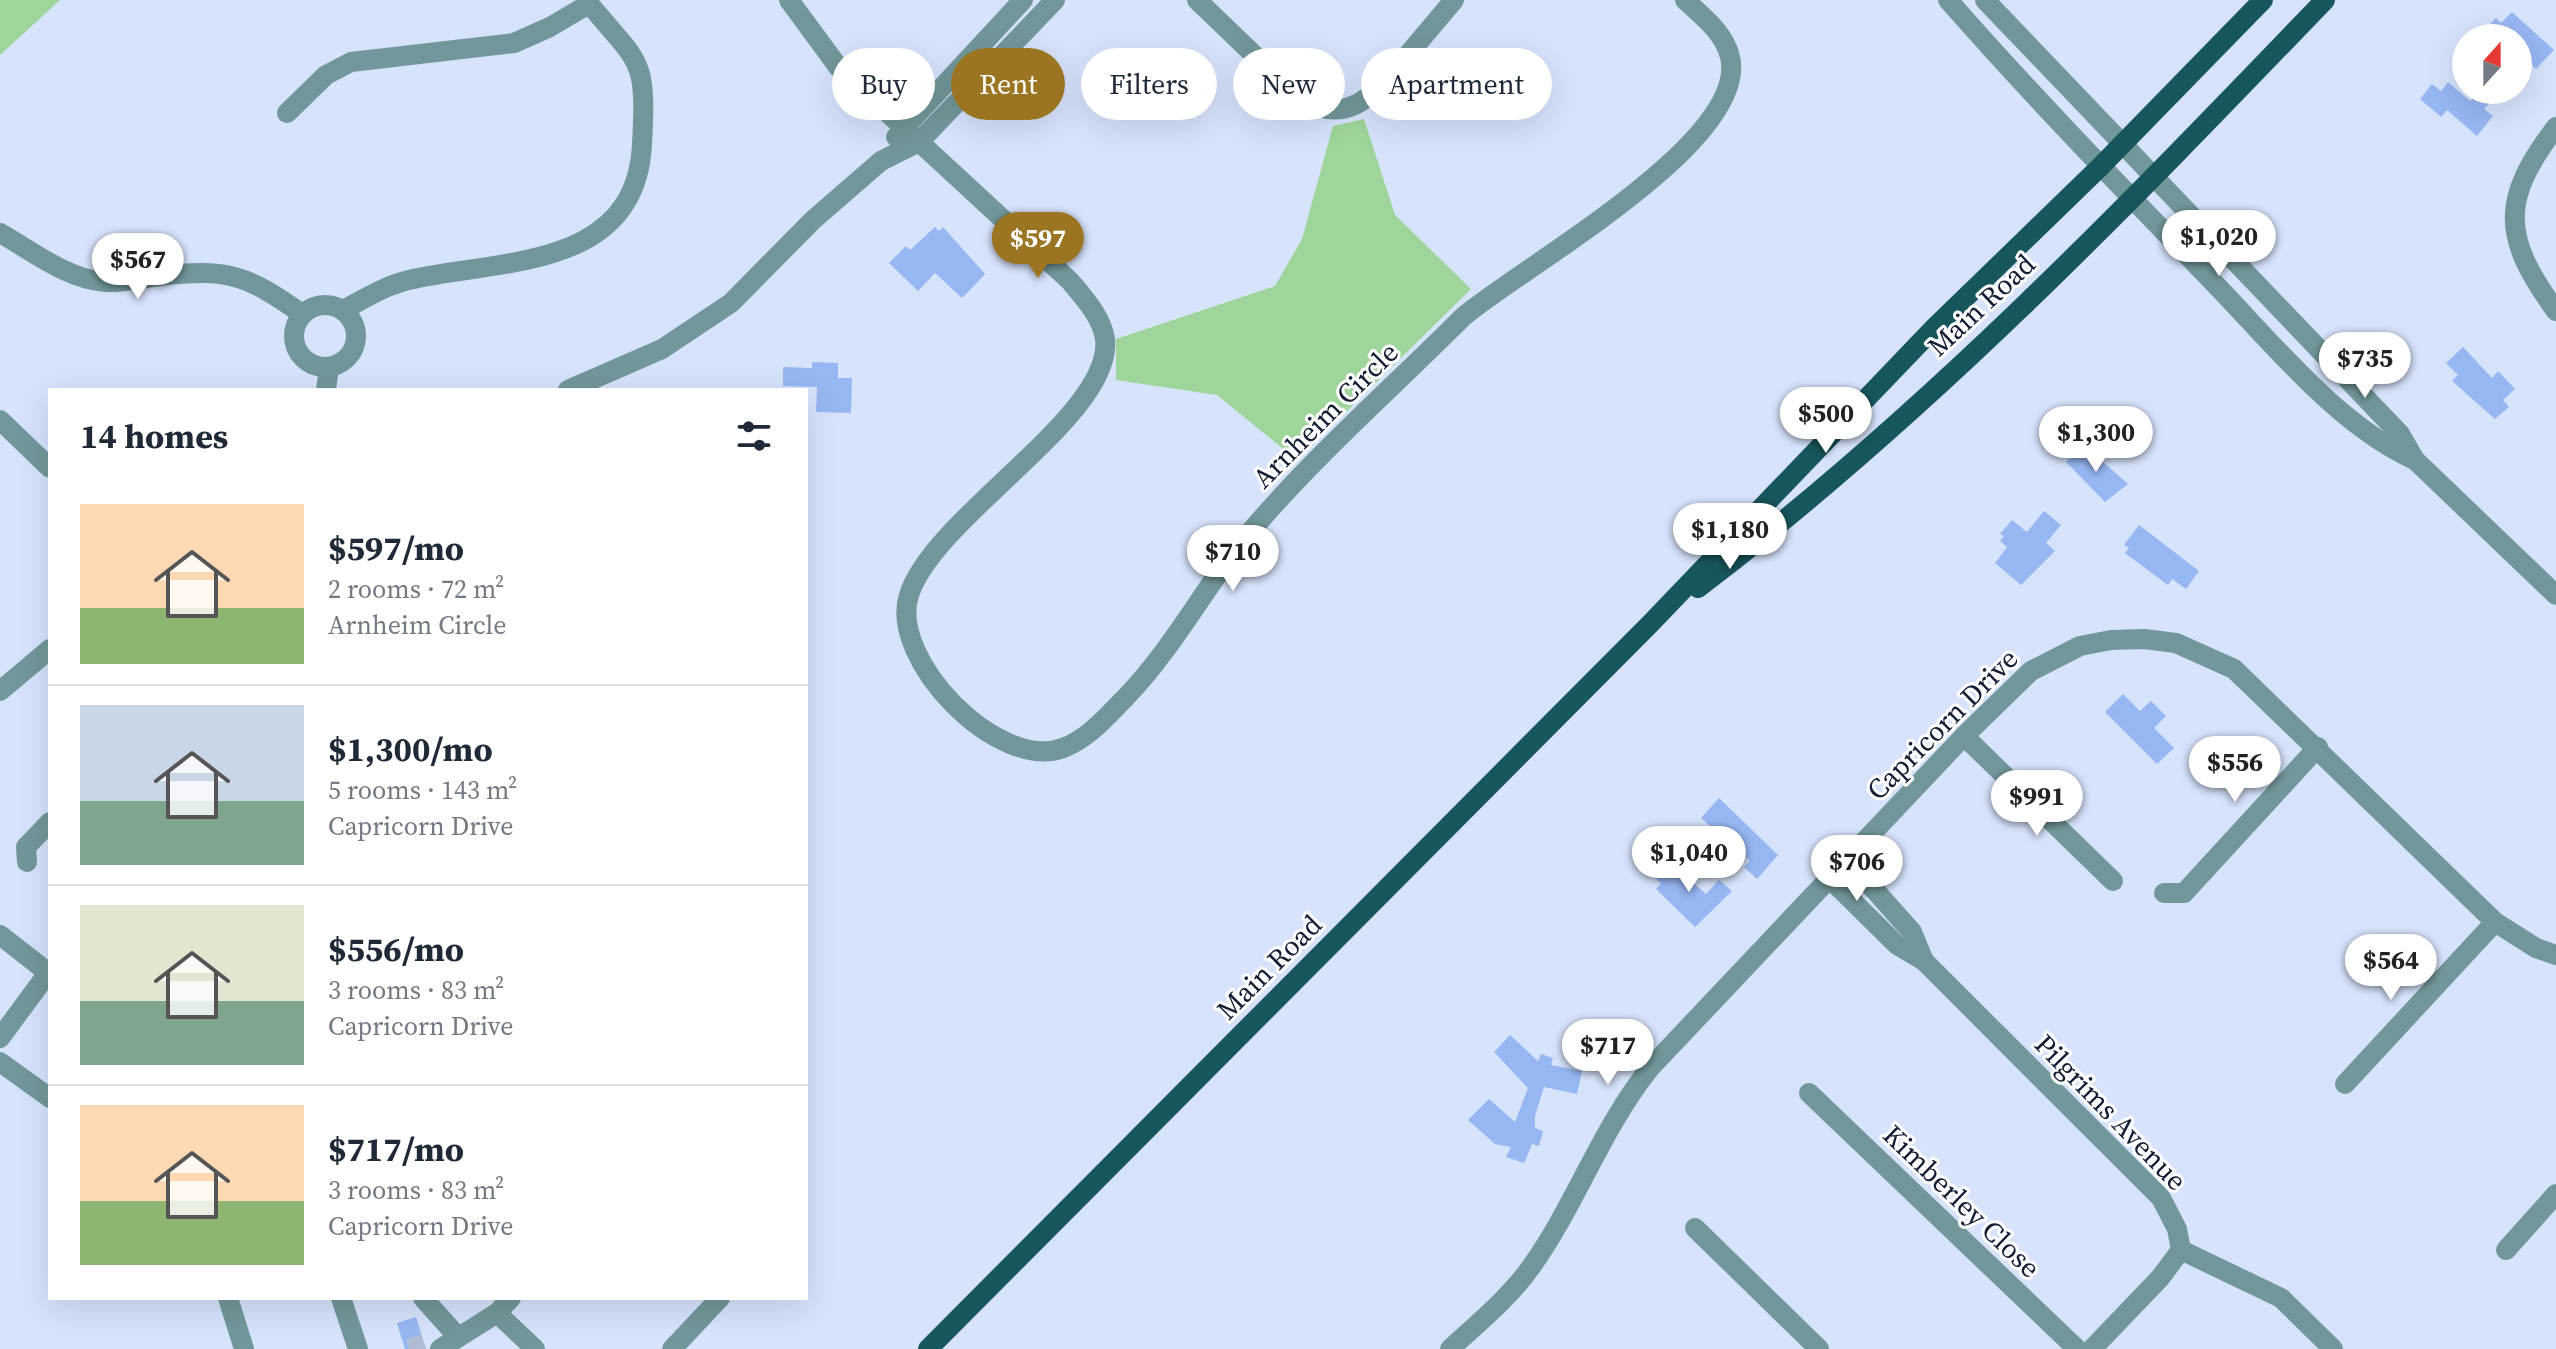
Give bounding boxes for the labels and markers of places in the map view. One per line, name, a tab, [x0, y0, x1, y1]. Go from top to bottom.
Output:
pin: $1,020	[2154, 210, 2284, 278]
pin: $597	[991, 212, 1085, 280]
pin: $567	[91, 233, 185, 301]
pin: $735	[2318, 332, 2412, 400]
pin: $500	[1779, 387, 1873, 455]
pin: $1,300	[2031, 406, 2161, 474]
pin: $1,180	[1665, 503, 1795, 571]
pin: $710	[1186, 525, 1280, 593]
pin: $556	[2188, 736, 2282, 804]
pin: $991	[1990, 770, 2084, 838]
pin: $1,040	[1624, 826, 1754, 894]
pin: $706	[1810, 835, 1904, 903]
pin: $564	[2344, 934, 2438, 1002]
pin: $717	[1561, 1019, 1655, 1087]

